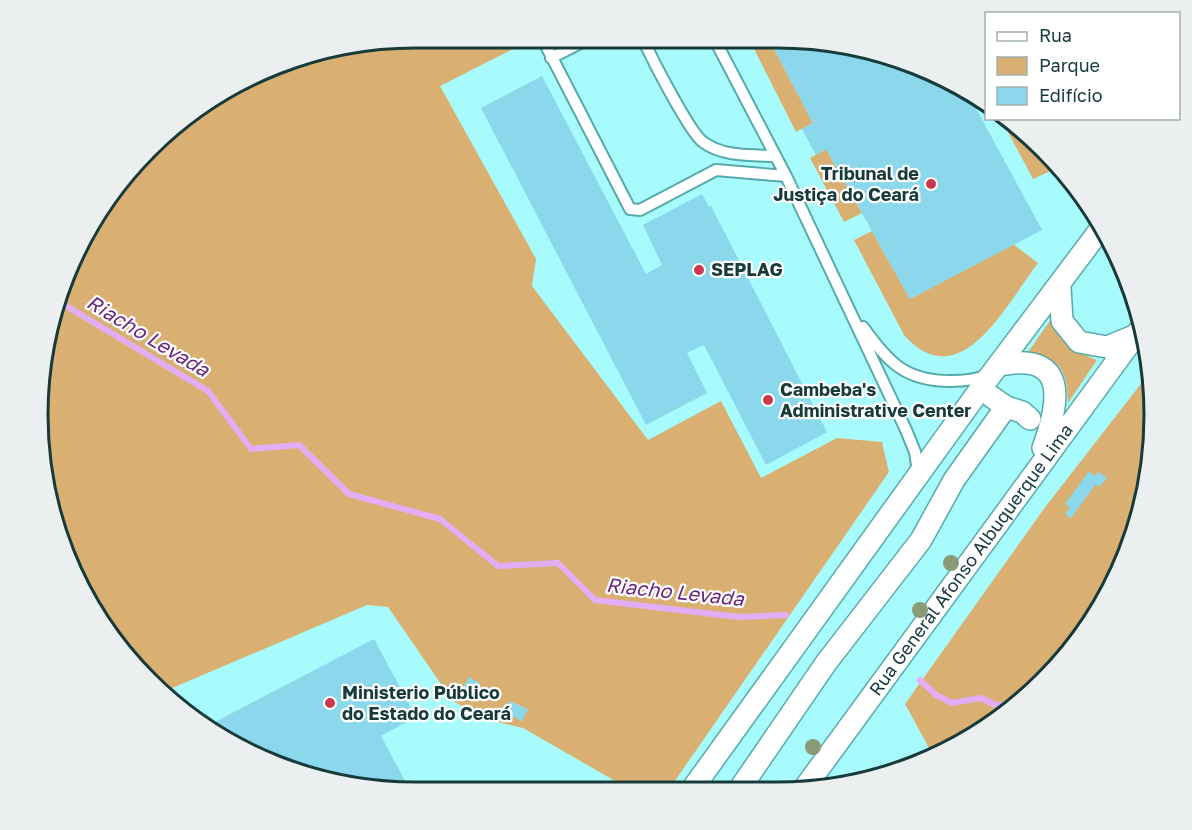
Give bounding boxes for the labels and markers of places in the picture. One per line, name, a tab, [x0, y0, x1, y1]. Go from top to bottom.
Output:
place label: Tribunal de Justiça do Ceará	[773, 162, 919, 205]
marker: Tribunal de Justiça do Ceará	[924, 177, 938, 191]
place label: SEPLAG	[711, 258, 783, 280]
marker: SEPLAG	[692, 263, 706, 277]
place label: Cambeba's Administrative Center	[780, 378, 971, 421]
marker: Cambeba's Administrative Center	[761, 393, 775, 407]
place label: Ministerio Público do Estado do Ceará	[342, 681, 511, 724]
marker: Ministerio Público do Estado do Ceará	[323, 696, 337, 710]

